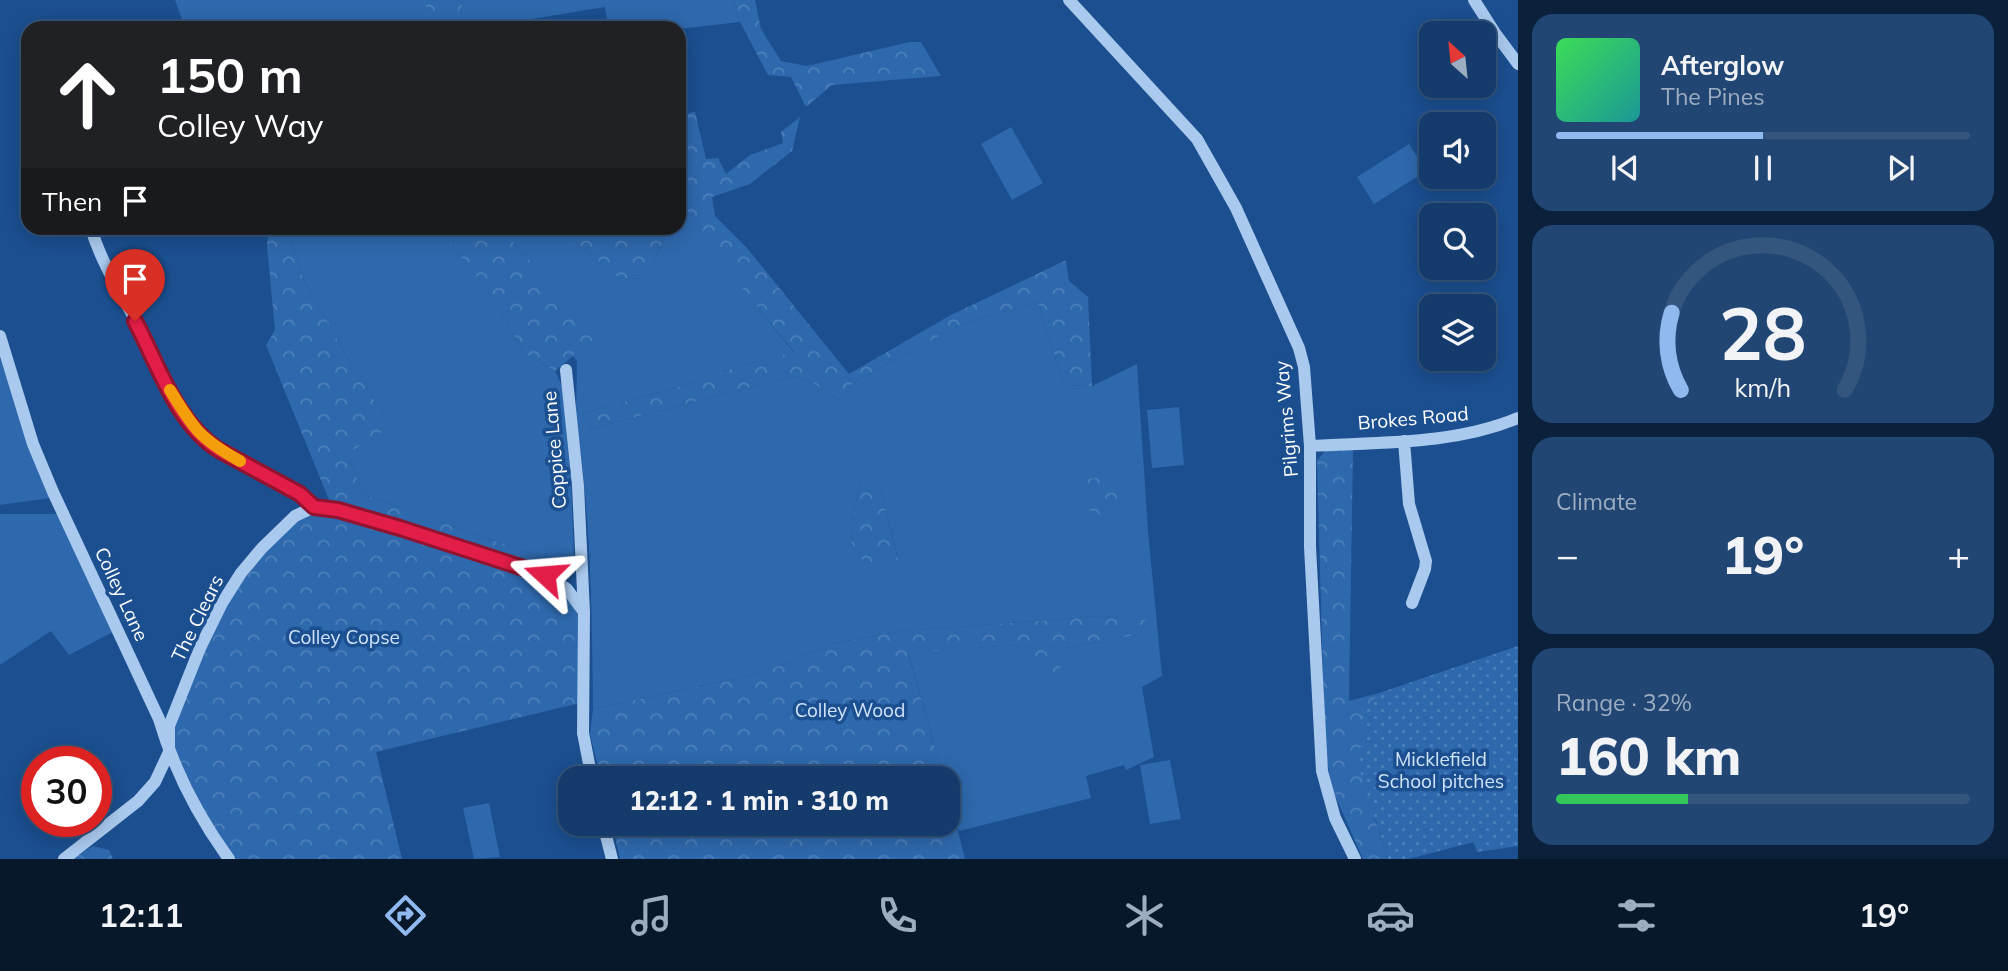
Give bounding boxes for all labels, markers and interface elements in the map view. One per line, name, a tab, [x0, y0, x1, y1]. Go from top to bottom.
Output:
north arrow	[1419, 21, 1496, 98]
map controls	[1419, 21, 1496, 371]
text: 150 m	[157, 44, 303, 105]
icon: ahead	[42, 49, 133, 140]
text: Afterglow	[1661, 49, 1784, 82]
text: The Pines	[1661, 82, 1765, 111]
text: Colley Way	[157, 105, 324, 145]
button: sound	[1419, 112, 1496, 189]
icon: previous	[1606, 149, 1644, 187]
icon: pause	[1744, 149, 1782, 187]
icon: next	[1882, 149, 1920, 187]
icon: arrive	[116, 182, 154, 220]
text: Then	[42, 185, 102, 218]
button: search	[1419, 203, 1496, 280]
pin	[105, 249, 165, 321]
icon: arrive	[116, 260, 154, 298]
text: 28	[1719, 287, 1807, 378]
button: layers	[1419, 294, 1496, 371]
street label: Pilgrims Way	[1269, 360, 1303, 478]
text: km/h	[1735, 372, 1791, 403]
street label: Coppice Lane	[537, 390, 571, 510]
street label: Brokes Road	[1356, 401, 1470, 435]
text: Climate	[1556, 487, 1637, 516]
text: 19°	[1722, 522, 1804, 587]
text: −	[1556, 531, 1579, 579]
text: +	[1947, 531, 1970, 579]
position arrow	[508, 538, 582, 612]
street label: Colley Lane	[90, 543, 154, 645]
street label: The Clears	[166, 571, 228, 665]
park label: Colley Copse	[288, 625, 400, 649]
text: Range · 32%	[1556, 688, 1692, 717]
park label: Colley Wood	[795, 698, 905, 722]
text: 160 km	[1556, 723, 1741, 788]
speed limit sign: 30	[21, 746, 112, 837]
park label: Micklefield School pitches	[1378, 747, 1504, 793]
text: 12:12 · 1 min · 310 m	[629, 784, 889, 817]
icon: directions	[381, 891, 430, 940]
icon: music	[627, 891, 676, 940]
icon: phone	[873, 891, 922, 940]
icon: climate	[1120, 891, 1169, 940]
icon: car	[1366, 891, 1415, 940]
icon: filters	[1612, 891, 1661, 940]
text: 12:11	[99, 895, 183, 935]
text: 19°	[1859, 895, 1909, 935]

